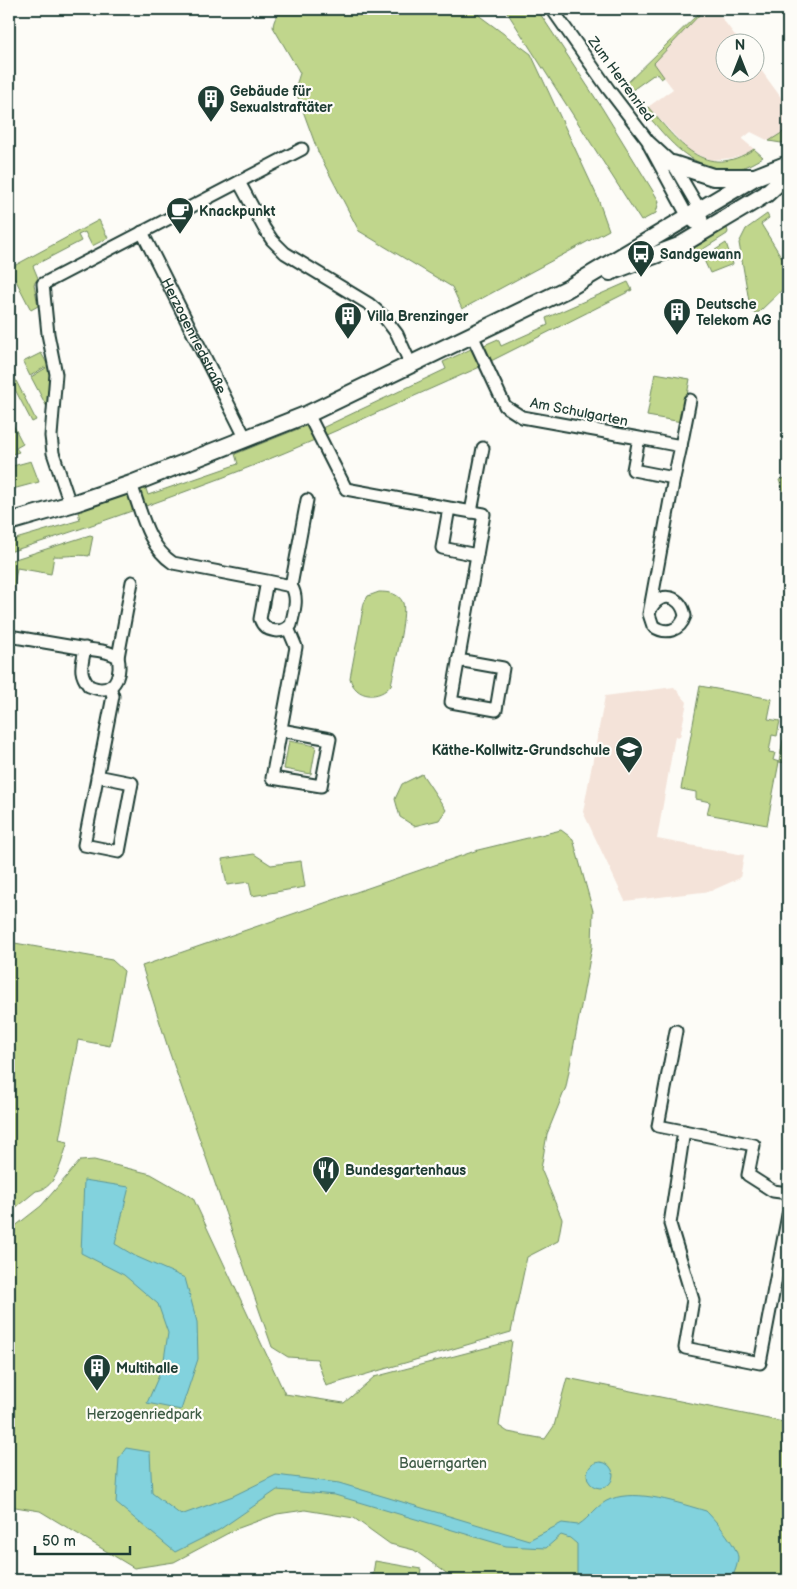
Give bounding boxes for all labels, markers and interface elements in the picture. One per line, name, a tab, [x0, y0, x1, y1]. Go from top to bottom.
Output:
street label: Zum Herrenried	[584, 32, 657, 125]
north arrow	[714, 32, 764, 82]
text: N	[735, 37, 745, 54]
place label: Gebäude für Sexualstraftäter	[230, 83, 333, 116]
building icon: Gebäude für Sexualstraftäter	[196, 84, 226, 123]
cafe icon: Knackpunkt	[165, 196, 195, 235]
place label: Knackpunkt	[199, 203, 276, 220]
bus stop icon: Sandgewann	[626, 239, 656, 278]
place label: Sandgewann	[660, 246, 741, 263]
street label: Herzogenriedstraße	[158, 275, 230, 396]
place label: Deutsche Telekom AG	[696, 296, 771, 329]
building icon: Deutsche Telekom AG	[662, 297, 692, 336]
building icon: Villa Brenzinger	[333, 301, 363, 340]
place label: Villa Brenzinger	[367, 308, 469, 325]
street label: Am Schulgarten	[529, 394, 629, 430]
school or university icon: Käthe-Kollwitz-Grundschule	[614, 735, 644, 774]
place label: Käthe-Kollwitz-Grundschule	[432, 742, 610, 759]
restaurant icon: Bundesgartenhaus	[311, 1155, 341, 1194]
place label: Bundesgartenhaus	[345, 1162, 466, 1179]
building icon: Multihalle	[82, 1353, 112, 1392]
place label: Multihalle	[116, 1360, 178, 1377]
park label: Herzogenriedpark	[86, 1406, 202, 1423]
park label: Bauerngarten	[399, 1455, 487, 1472]
scale bar	[35, 1524, 130, 1556]
text: 50 m	[42, 1532, 76, 1551]

